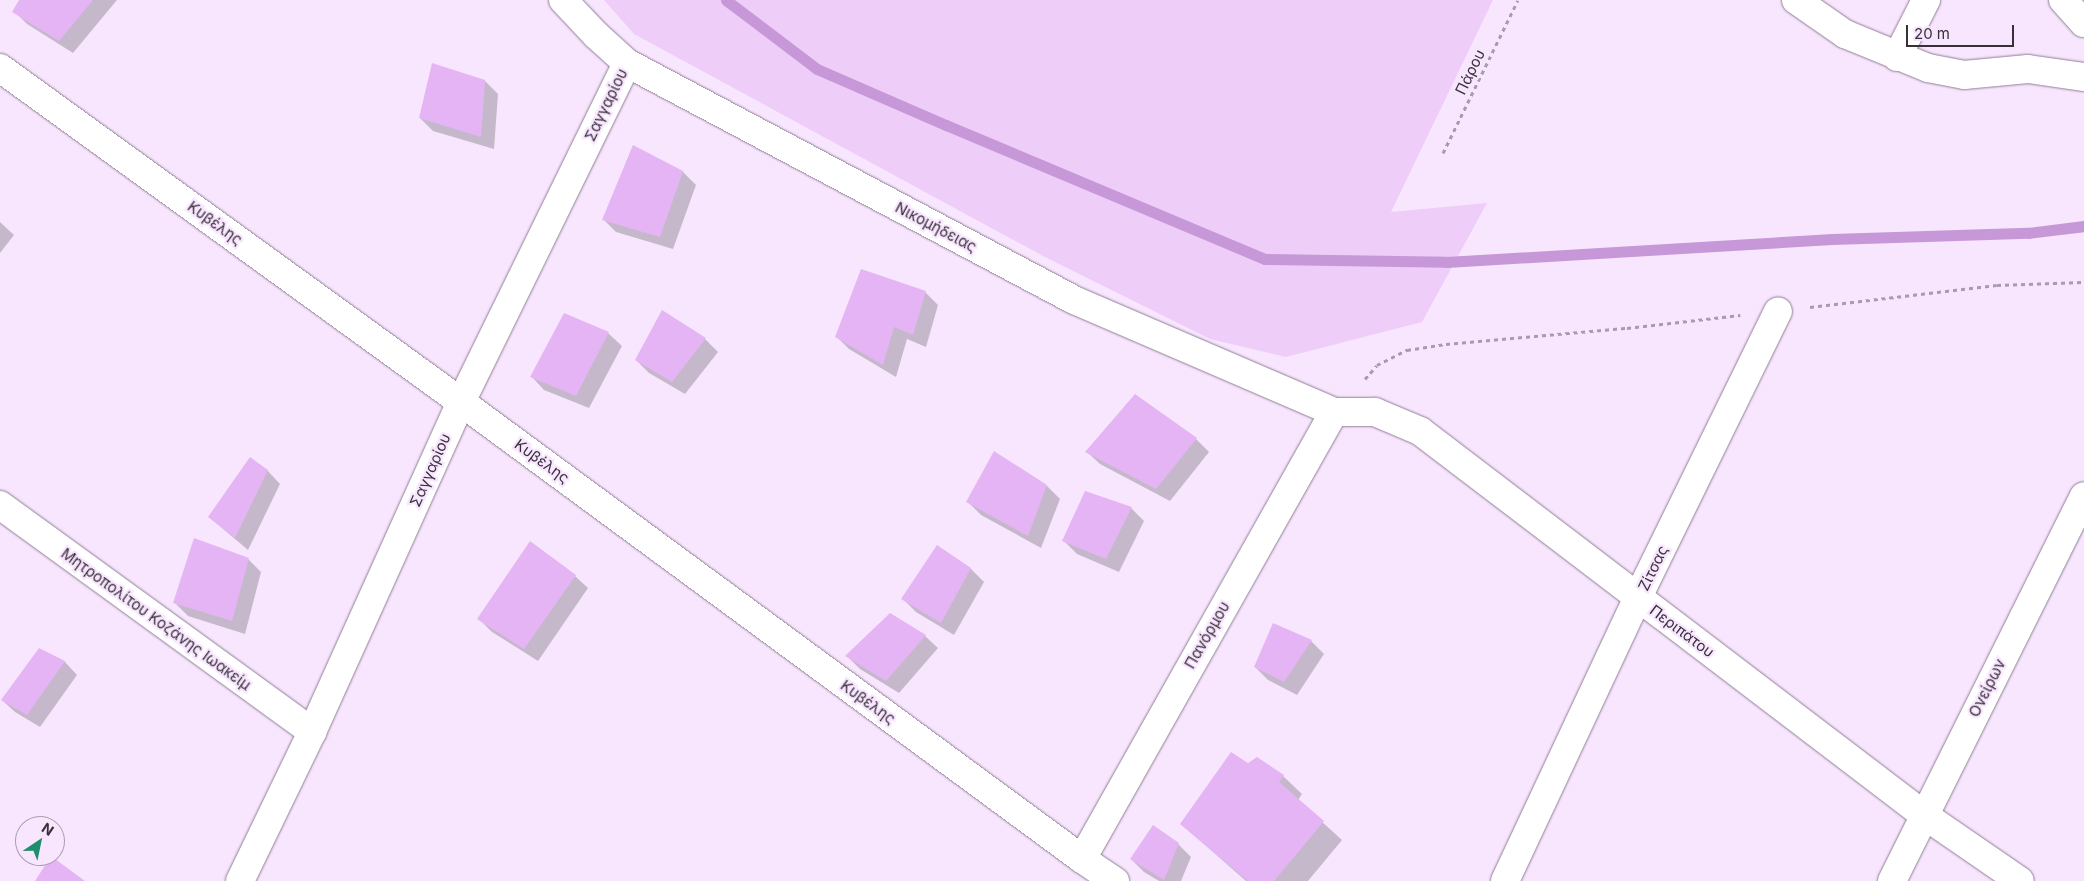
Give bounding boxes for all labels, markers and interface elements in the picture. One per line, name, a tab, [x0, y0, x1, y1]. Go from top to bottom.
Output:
scale bar	[1909, 15, 2016, 47]
text: 20 m	[1914, 24, 1950, 43]
street label: Πάρου	[1451, 46, 1489, 98]
street label: Σαγγαρίου	[581, 66, 631, 144]
street label: Κυβέλης	[184, 197, 246, 249]
street label: Νικομήδειας	[892, 198, 980, 256]
street label: Σαγγαρίου	[406, 431, 454, 509]
street label: Κυβέλης	[511, 435, 573, 487]
street label: Ζίτσας	[1634, 543, 1672, 593]
street label: Μητροπολίτου Κοζάνης Ιωακείμ	[58, 544, 254, 694]
street label: Πανόρμου	[1181, 598, 1233, 672]
street label: Περιπάτου	[1646, 601, 1718, 661]
street label: Ονείρων	[1965, 656, 2009, 720]
street label: Κυβέλης	[837, 676, 899, 728]
north arrow	[15, 816, 65, 866]
text: N	[39, 819, 57, 839]

